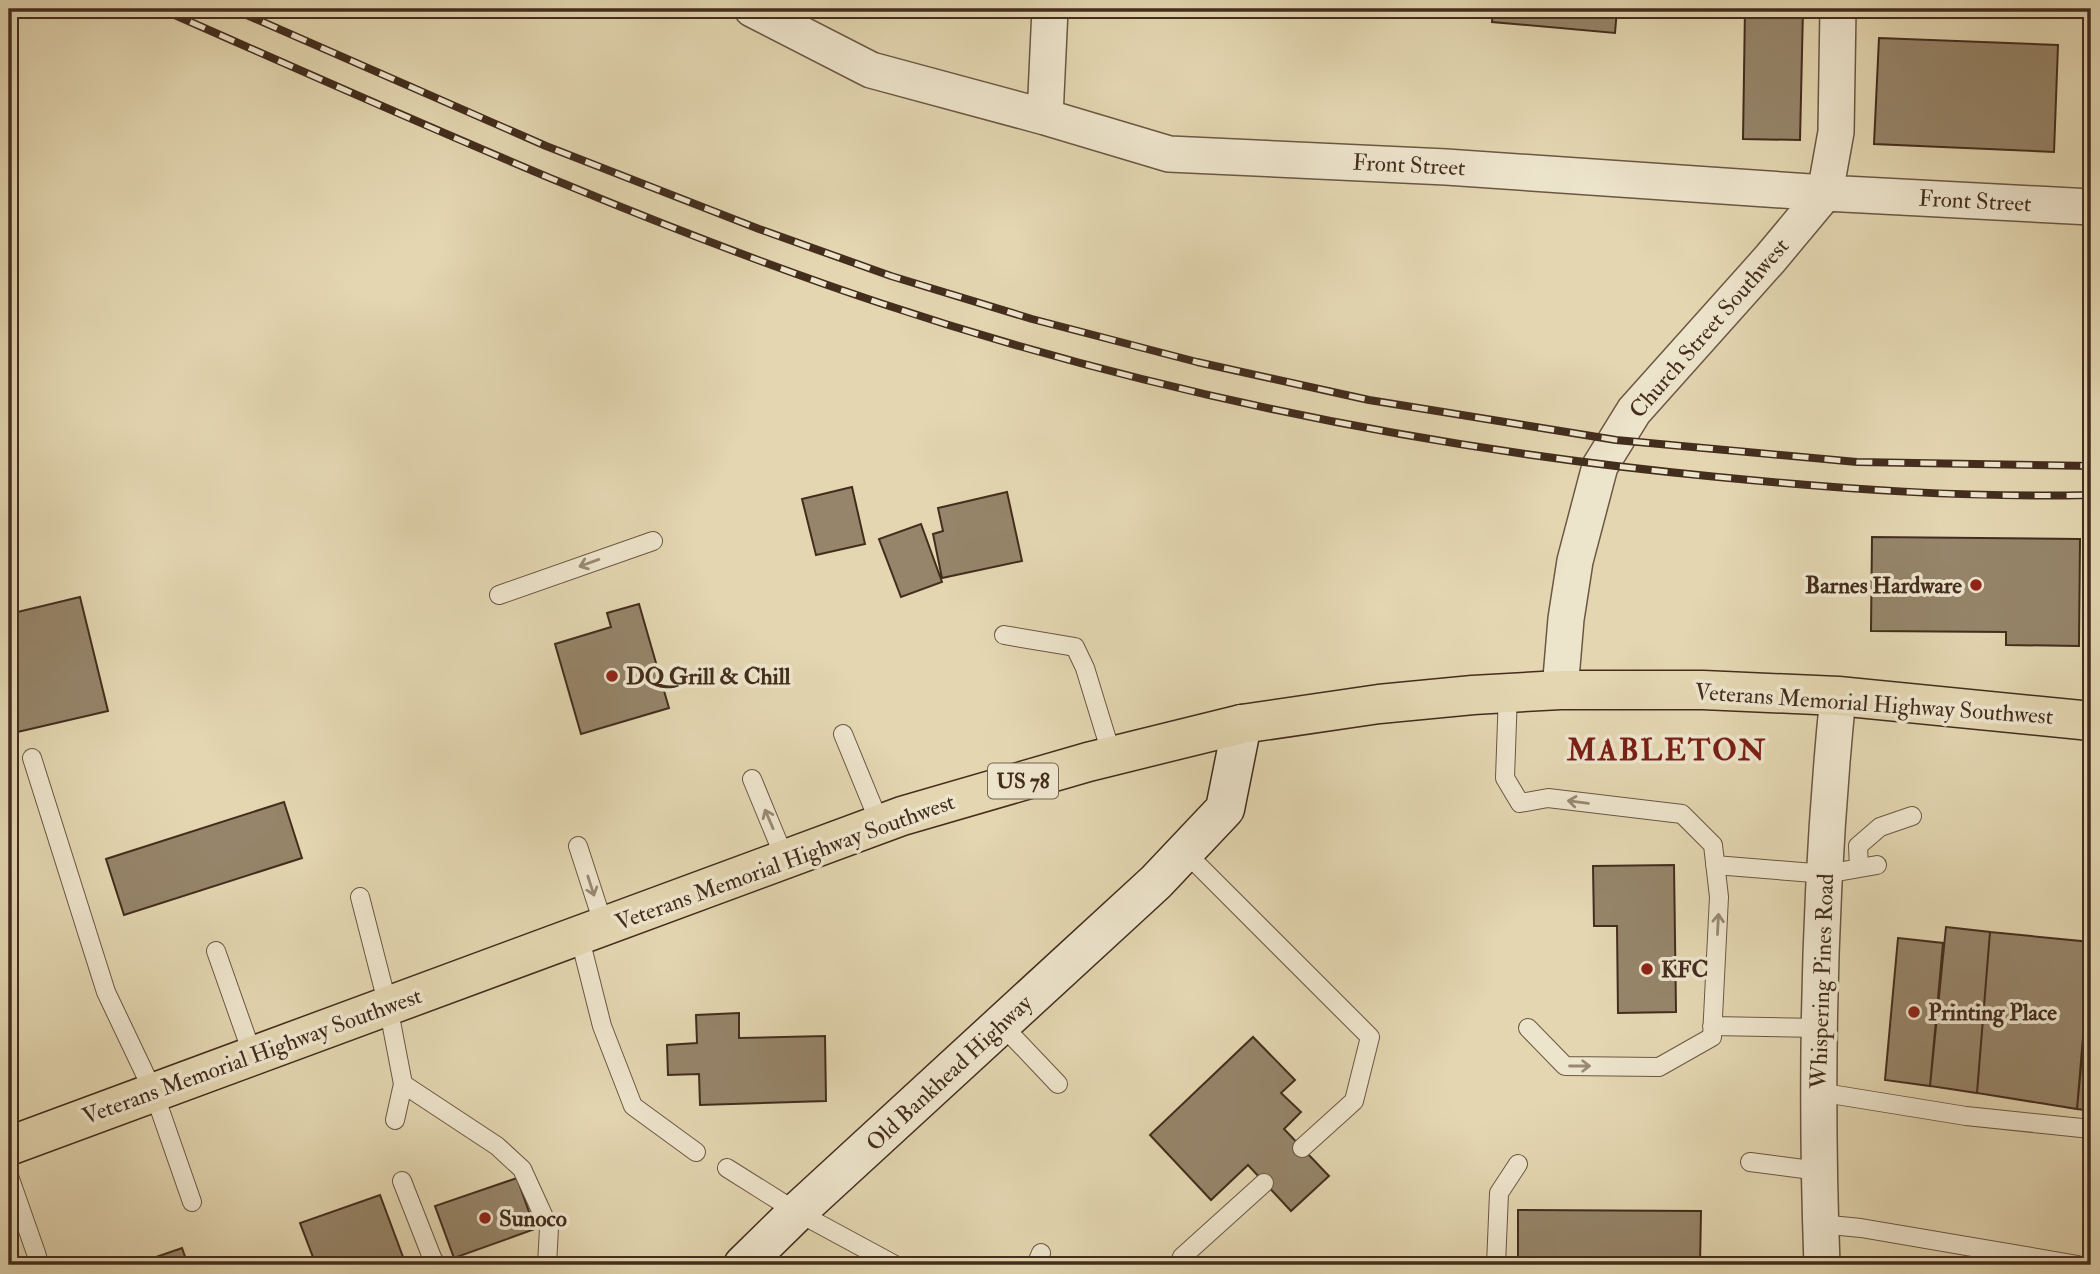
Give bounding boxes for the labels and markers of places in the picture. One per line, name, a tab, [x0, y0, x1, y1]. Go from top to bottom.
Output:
place label: Barnes Hardware	[1805, 571, 1962, 600]
marker: Barnes Hardware	[1968, 577, 1984, 593]
place label: DQ Grill & Chill	[626, 662, 792, 691]
marker: DQ Grill & Chill	[604, 668, 620, 684]
place label: KFC	[1661, 955, 1708, 984]
marker: KFC	[1639, 961, 1655, 977]
place label: Printing Place	[1928, 998, 2057, 1028]
marker: Printing Place	[1906, 1004, 1922, 1020]
place label: Sunoco	[499, 1204, 567, 1233]
marker: Sunoco	[477, 1210, 493, 1226]

